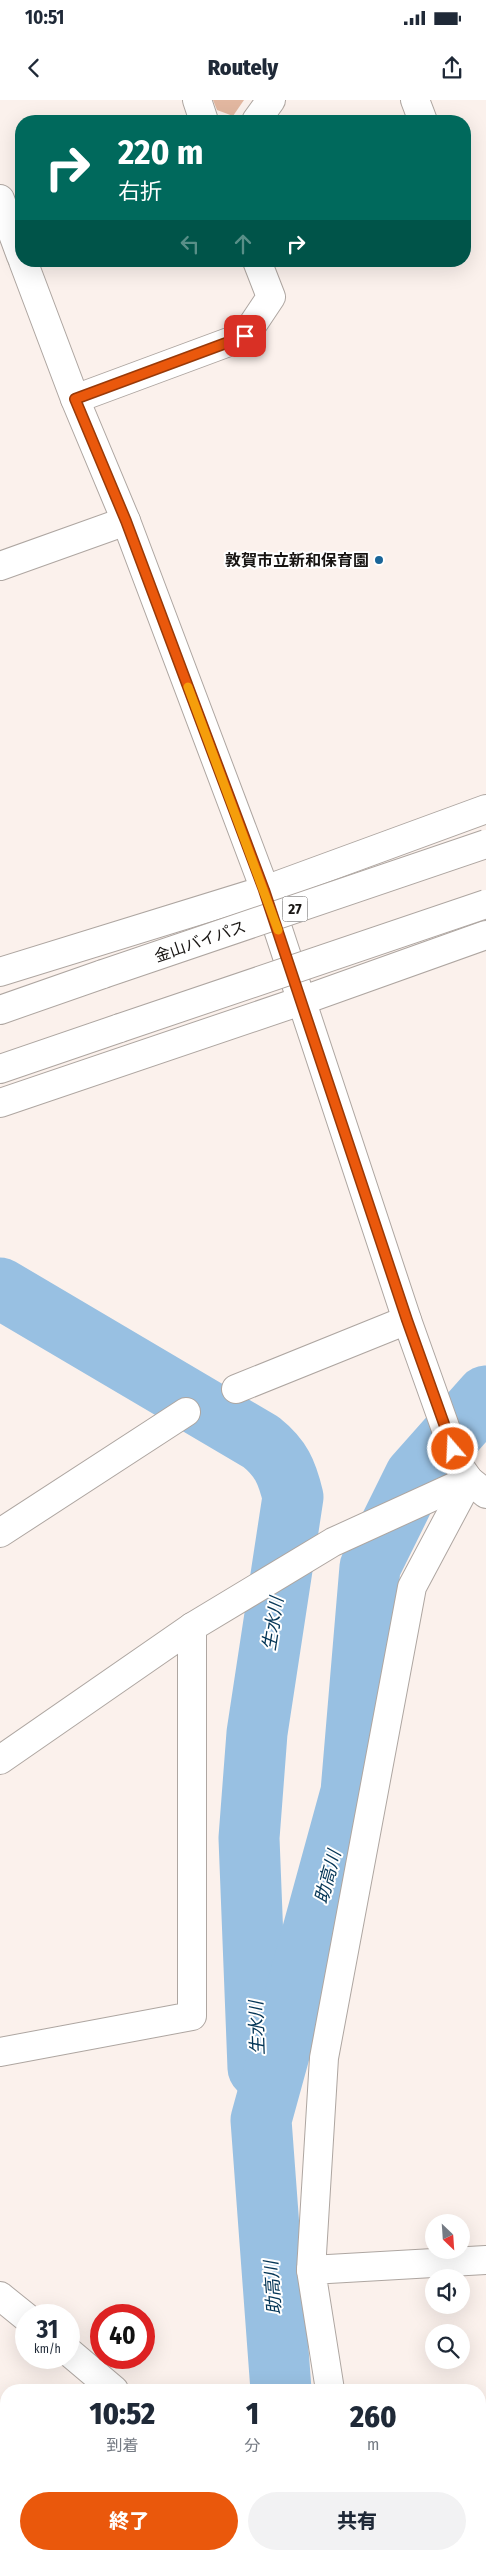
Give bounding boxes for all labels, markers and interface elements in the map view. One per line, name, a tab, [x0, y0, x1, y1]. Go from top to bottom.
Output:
text: 10:51	[25, 6, 64, 29]
icon: back	[20, 54, 48, 82]
text: Routely	[208, 54, 278, 81]
icon: share	[438, 54, 466, 82]
text: 220 m	[118, 131, 204, 173]
icon: right	[35, 135, 100, 200]
text: 右折	[118, 178, 162, 205]
icon: left	[176, 230, 204, 258]
icon: ahead	[229, 230, 257, 258]
icon: right	[282, 230, 310, 258]
pin	[224, 315, 266, 357]
icon: arrive	[231, 322, 259, 350]
place label: 敦賀市立新和保育園	[225, 551, 369, 570]
marker: 敦賀市立新和保育園	[373, 554, 385, 566]
road number: 27	[282, 896, 308, 922]
street label: 金山バイパス	[152, 917, 248, 966]
position arrow	[426, 1422, 478, 1474]
water label: 生水川	[258, 1594, 288, 1652]
water label: 助高川	[310, 1846, 346, 1906]
water label: 生水川	[245, 1999, 269, 2055]
north arrow	[425, 2214, 470, 2259]
map controls	[425, 2214, 470, 2369]
water label: 助高川	[260, 2258, 286, 2316]
button: sound	[425, 2269, 470, 2314]
speed limit sign: 40	[90, 2304, 155, 2369]
text: 31	[37, 2315, 58, 2345]
button: search	[425, 2324, 470, 2369]
text: km/h	[34, 2342, 61, 2356]
text: 10:52	[89, 2396, 155, 2432]
text: 1	[246, 2396, 259, 2432]
text: 260	[350, 2399, 397, 2435]
text: m	[367, 2435, 379, 2454]
text: 到着	[106, 2436, 138, 2455]
text: 分	[244, 2436, 260, 2455]
button: 終了	[20, 2492, 238, 2550]
button: 共有	[248, 2492, 466, 2550]

